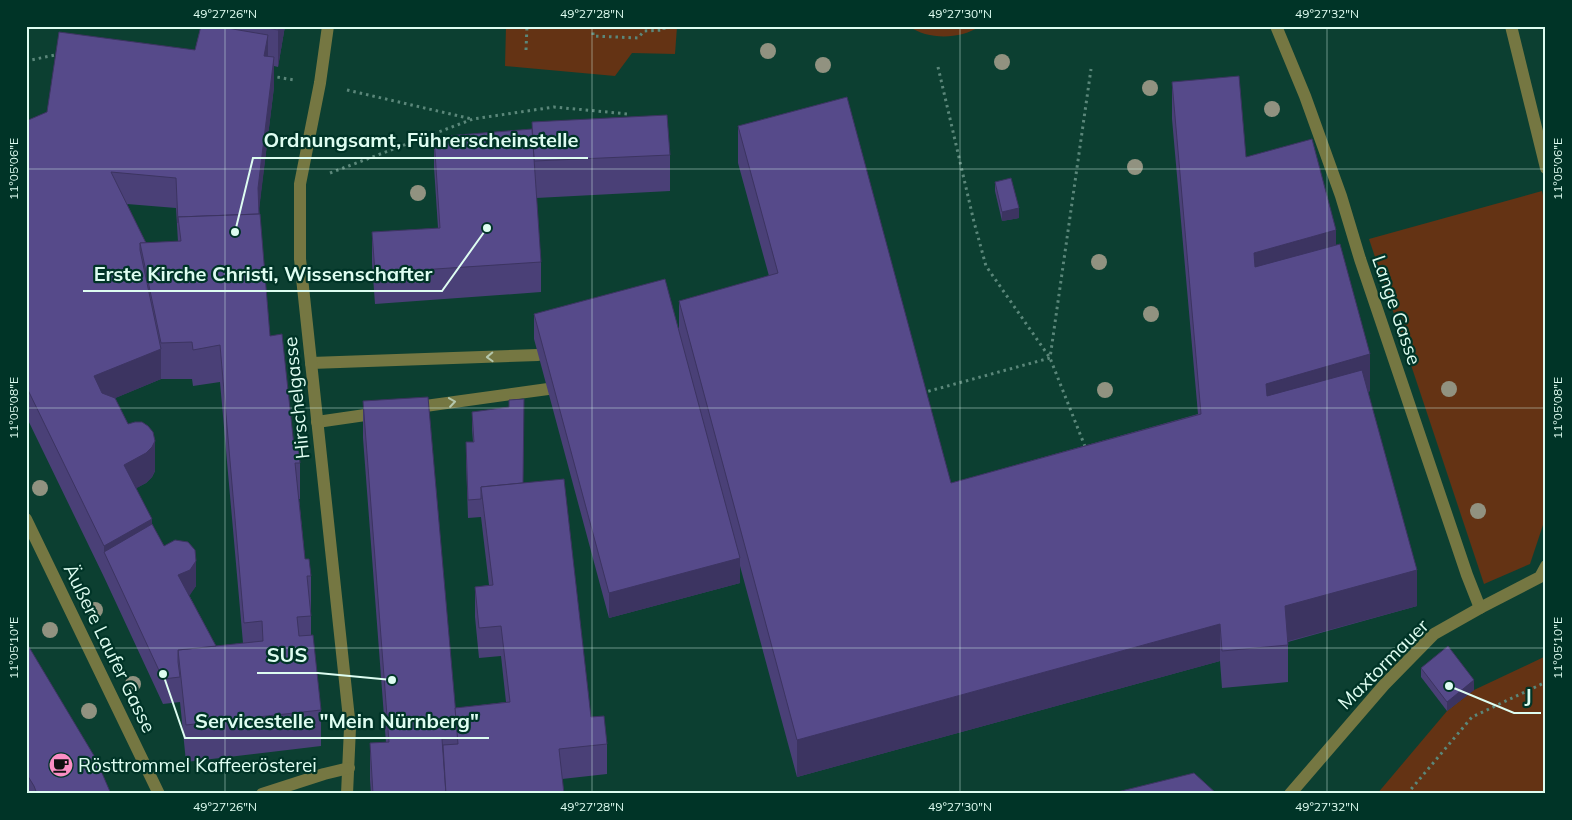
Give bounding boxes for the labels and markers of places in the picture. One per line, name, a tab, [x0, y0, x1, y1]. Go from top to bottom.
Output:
callout: Ordnungsamt, Führerscheinstelle	[253, 123, 588, 158]
callout: Erste Kirche Christi, Wissenschafter	[83, 256, 442, 291]
callout: SUS	[257, 638, 318, 673]
callout: J	[1514, 678, 1541, 713]
callout: Servicestelle "Mein Nürnberg"	[185, 703, 489, 738]
cafe icon: Rösttrommel Kaffeerösterei	[48, 752, 74, 778]
place label: Rösttrommel Kaffeerösterei	[78, 753, 317, 777]

